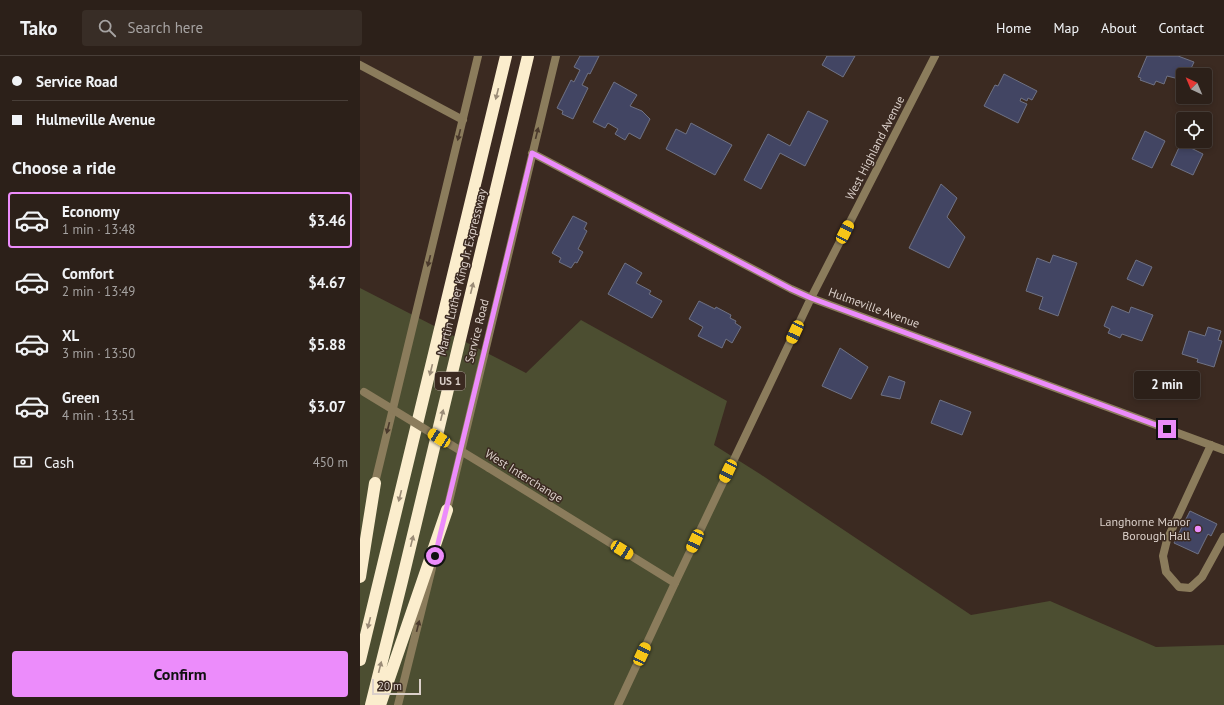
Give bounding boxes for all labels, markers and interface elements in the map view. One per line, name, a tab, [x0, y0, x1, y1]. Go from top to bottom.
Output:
search box	[82, 10, 362, 46]
text: Tako	[20, 16, 58, 40]
icon: search	[96, 17, 118, 39]
text: Search here	[128, 18, 203, 37]
text: Home	[996, 19, 1031, 37]
text: Map	[1053, 19, 1079, 37]
text: About	[1101, 19, 1137, 37]
text: Contact	[1159, 19, 1204, 37]
north arrow	[1176, 68, 1212, 104]
map controls	[1176, 68, 1212, 148]
text: Service Road	[36, 72, 118, 91]
one-way arrow	[494, 88, 500, 100]
street label: West Highland Avenue	[842, 93, 907, 202]
text: Hulmeville Avenue	[36, 110, 155, 129]
button: locate	[1176, 112, 1212, 148]
one-way arrow	[535, 126, 541, 139]
one-way arrow	[456, 129, 462, 141]
text: Choose a ride	[12, 156, 116, 179]
street label: Martin Luther King Jr. Expressway	[433, 186, 490, 357]
icon: car	[14, 202, 50, 238]
text: Economy	[62, 202, 120, 221]
text: $3.46	[308, 211, 346, 230]
car	[834, 219, 856, 245]
text: 1 min · 13:48	[62, 221, 135, 238]
one-way arrow	[425, 255, 431, 267]
icon: car	[14, 264, 50, 300]
text: Comfort	[62, 264, 114, 283]
text: $4.67	[308, 273, 346, 292]
one-way arrow	[470, 282, 476, 294]
text: 2 min · 13:49	[62, 283, 135, 300]
street label: Hulmeville Avenue	[826, 284, 922, 331]
street label: Service Road	[461, 297, 492, 364]
car	[784, 319, 806, 345]
icon: car	[14, 326, 50, 362]
text: XL	[62, 326, 79, 345]
text: $5.88	[308, 335, 346, 354]
text: 3 min · 13:50	[62, 345, 135, 362]
one-way arrow	[427, 364, 433, 376]
callout: 2 min	[1134, 371, 1200, 399]
road number: US 1	[435, 372, 465, 390]
text: 2 min	[1151, 376, 1183, 393]
icon: car	[14, 388, 50, 424]
text: Green	[62, 388, 100, 407]
text: $3.07	[308, 397, 346, 416]
text: 4 min · 13:51	[62, 407, 135, 424]
one-way arrow	[439, 408, 445, 420]
route end	[1158, 420, 1176, 438]
one-way arrow	[385, 422, 391, 435]
car	[426, 427, 452, 449]
street label: West Interchange	[483, 446, 566, 506]
icon: cash	[12, 451, 34, 473]
text: Cash	[44, 453, 74, 472]
text: 450 m	[313, 454, 348, 471]
car	[717, 458, 739, 484]
one-way arrow	[397, 490, 403, 503]
place label: Langhorne Manor Borough Hall	[1100, 514, 1190, 543]
marker: Langhorne Manor Borough Hall	[1193, 524, 1203, 534]
car	[684, 528, 706, 554]
one-way arrow	[409, 535, 415, 547]
car	[609, 539, 635, 561]
route start	[426, 547, 444, 565]
one-way arrow	[366, 617, 372, 629]
one-way arrow	[415, 620, 421, 632]
car	[631, 641, 653, 667]
button: Confirm	[12, 651, 348, 697]
one-way arrow	[378, 661, 384, 673]
scale bar	[372, 677, 421, 696]
text: 20 m	[378, 679, 402, 693]

